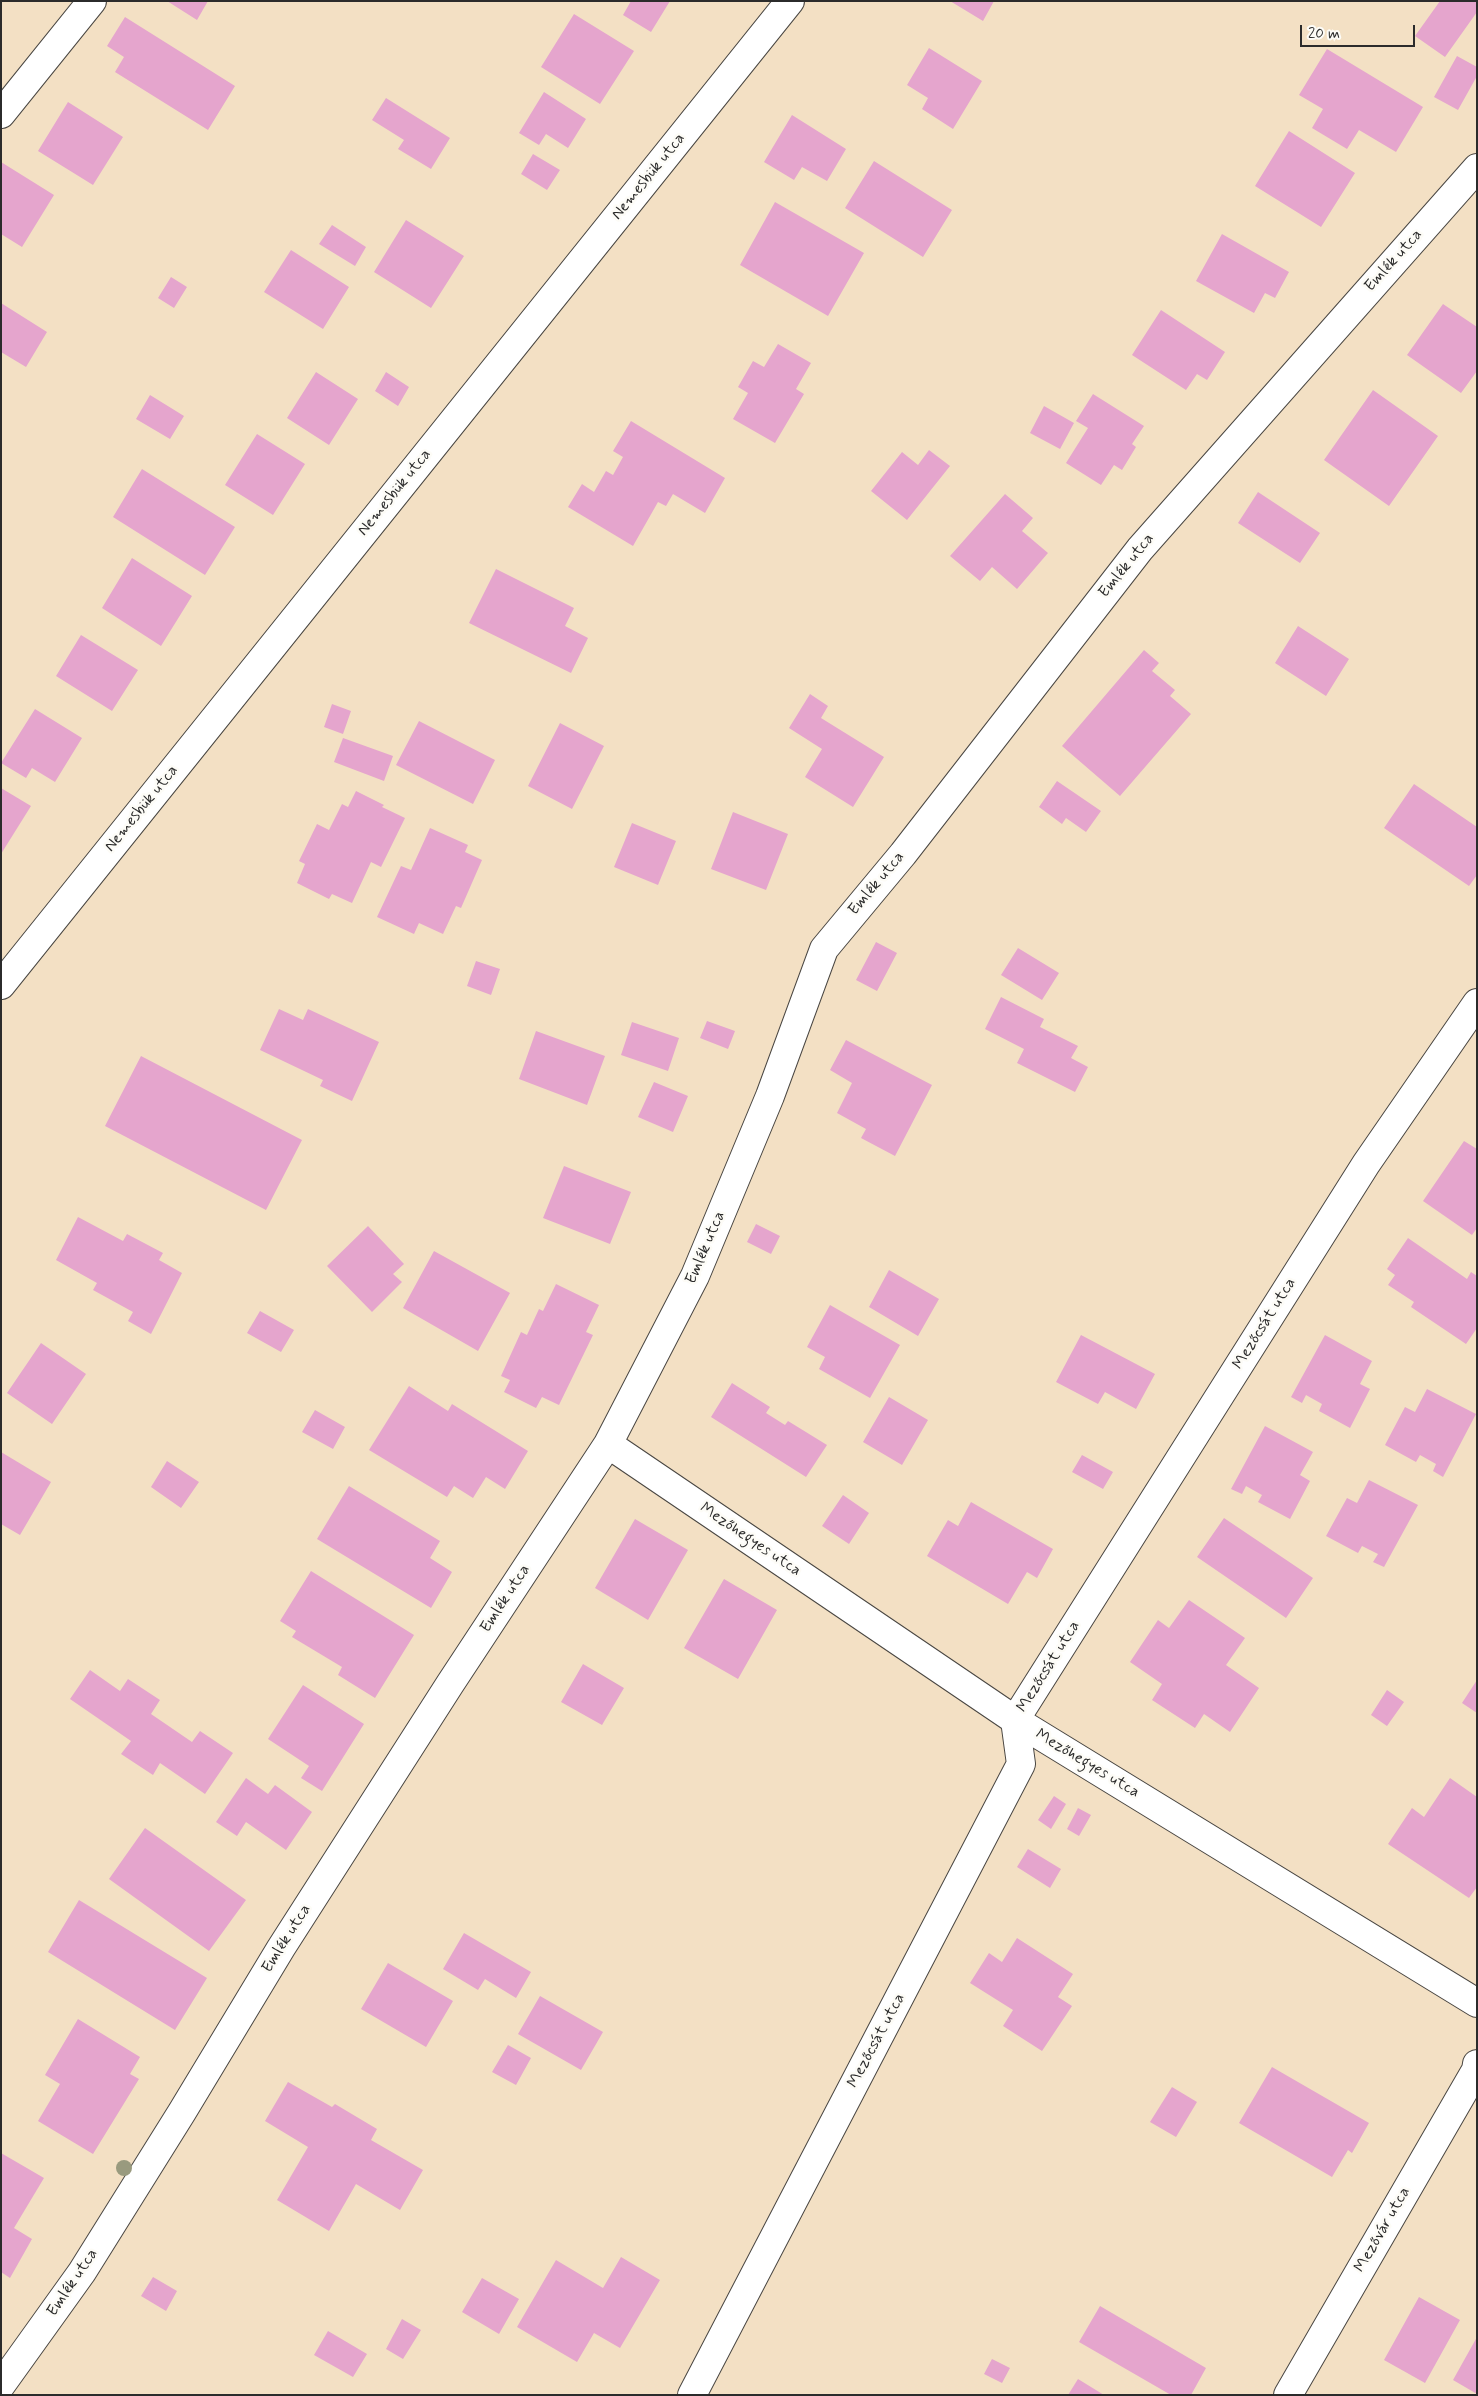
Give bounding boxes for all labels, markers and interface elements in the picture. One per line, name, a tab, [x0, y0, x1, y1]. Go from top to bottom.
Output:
scale bar	[1303, 15, 1418, 47]
text: 20 m	[1308, 24, 1340, 44]
street label: Nemesbük utca	[608, 130, 690, 224]
street label: Emlék utca	[1361, 226, 1427, 296]
street label: Nemesbük utca	[354, 446, 436, 540]
street label: Emlék utca	[1095, 530, 1159, 602]
street label: Nemesbük utca	[101, 762, 183, 856]
street label: Emlék utca	[845, 848, 909, 920]
street label: Emlék utca	[682, 1209, 730, 1287]
street label: Mezőcsát utca	[1229, 1275, 1301, 1373]
street label: Mezőhegyes utca	[696, 1499, 804, 1581]
street label: Emlék utca	[477, 1561, 535, 1637]
street label: Mezőcsát utca	[1013, 1618, 1085, 1716]
street label: Mezőhegyes utca	[1031, 1725, 1143, 1803]
street label: Emlék utca	[258, 1901, 316, 1977]
street label: Mezőcsát utca	[844, 1991, 910, 2091]
street label: Mezővár utca	[1351, 2184, 1415, 2276]
street label: Emlék utca	[43, 2246, 103, 2320]

